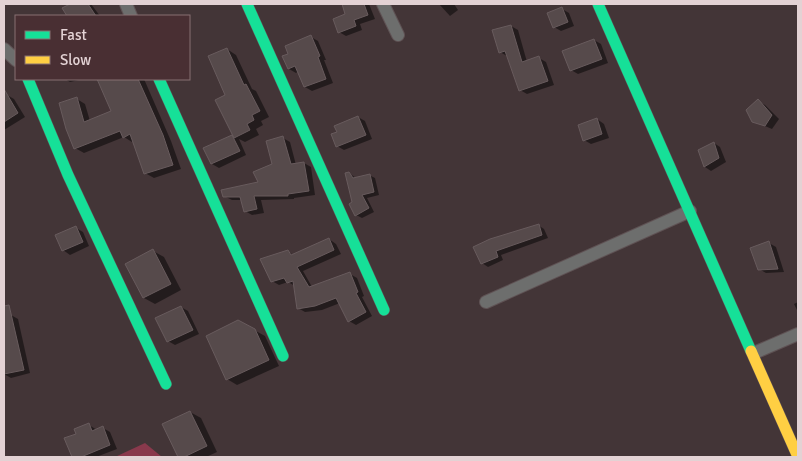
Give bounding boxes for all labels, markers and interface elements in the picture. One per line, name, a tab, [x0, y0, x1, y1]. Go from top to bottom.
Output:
legend	[15, 15, 190, 80]
text: Fast	[60, 26, 87, 44]
text: Slow	[60, 51, 91, 69]

